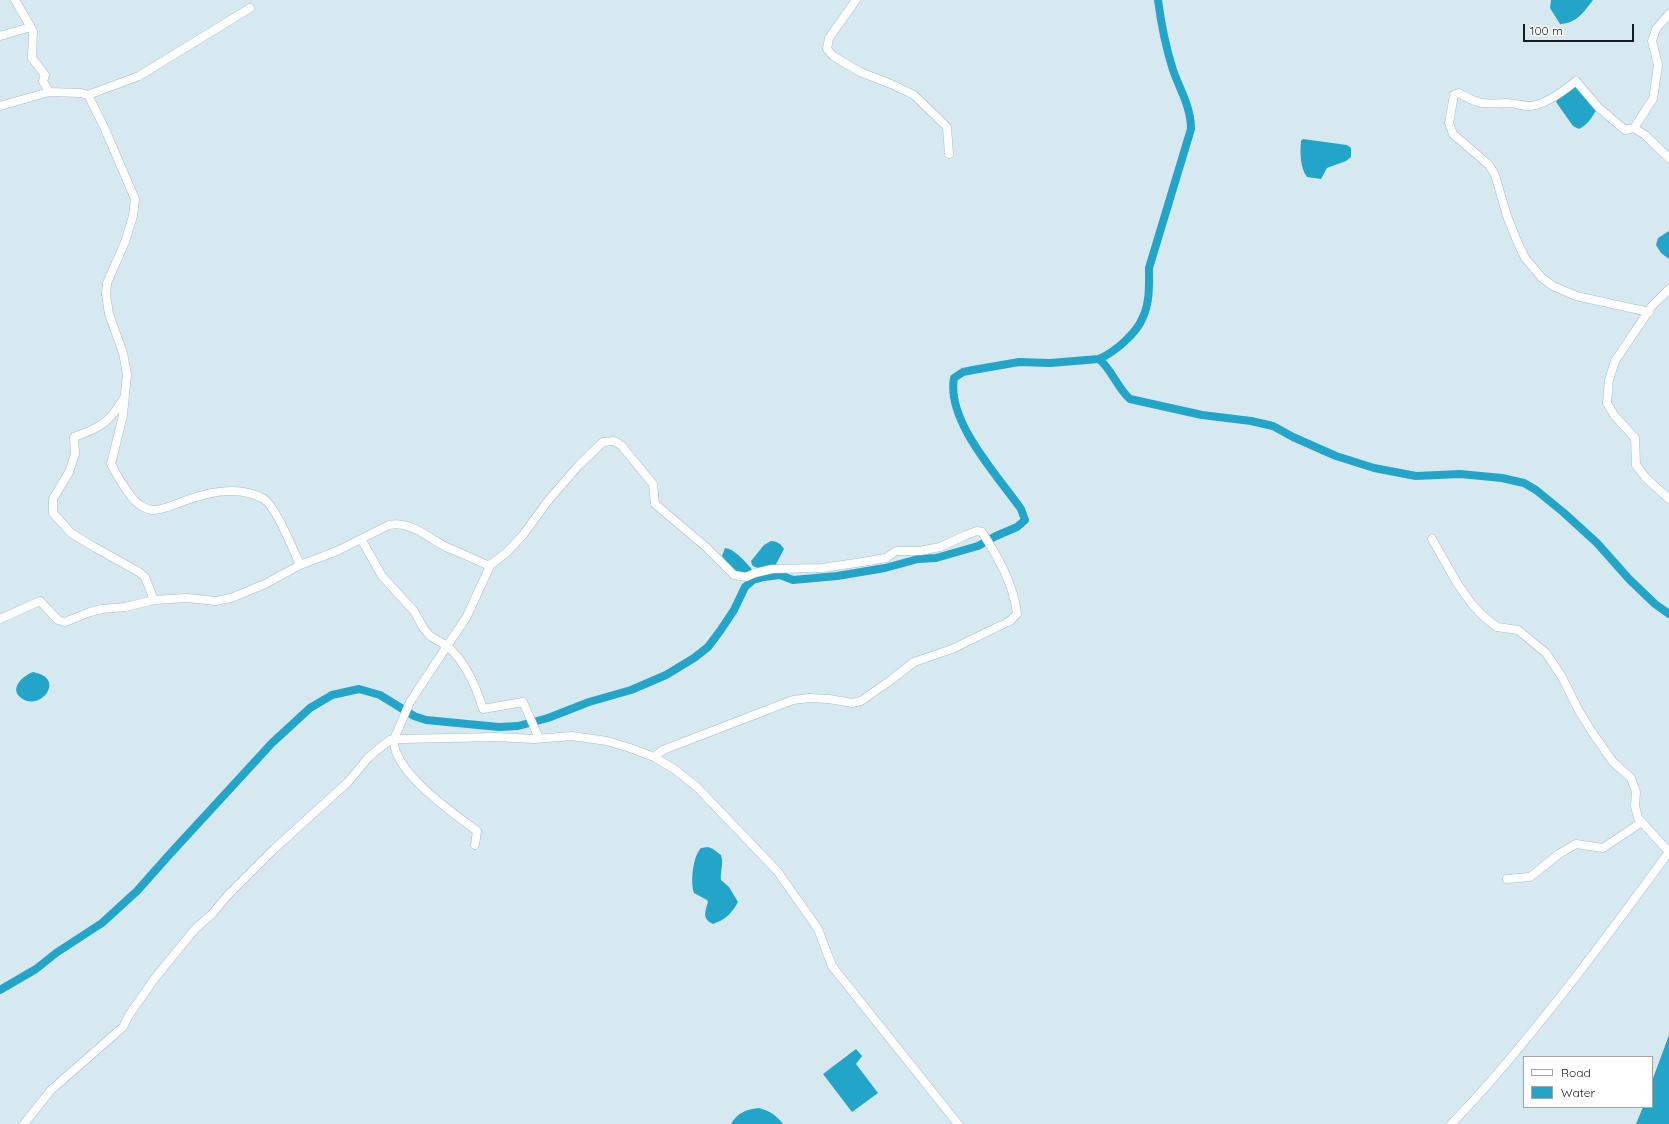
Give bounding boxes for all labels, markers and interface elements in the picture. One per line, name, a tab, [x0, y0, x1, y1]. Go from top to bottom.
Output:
scale bar	[1525, 16, 1636, 42]
text: 100 m	[1530, 23, 1563, 38]
legend	[1523, 1056, 1653, 1108]
text: Road	[1561, 1065, 1591, 1080]
text: Water	[1561, 1085, 1595, 1100]

